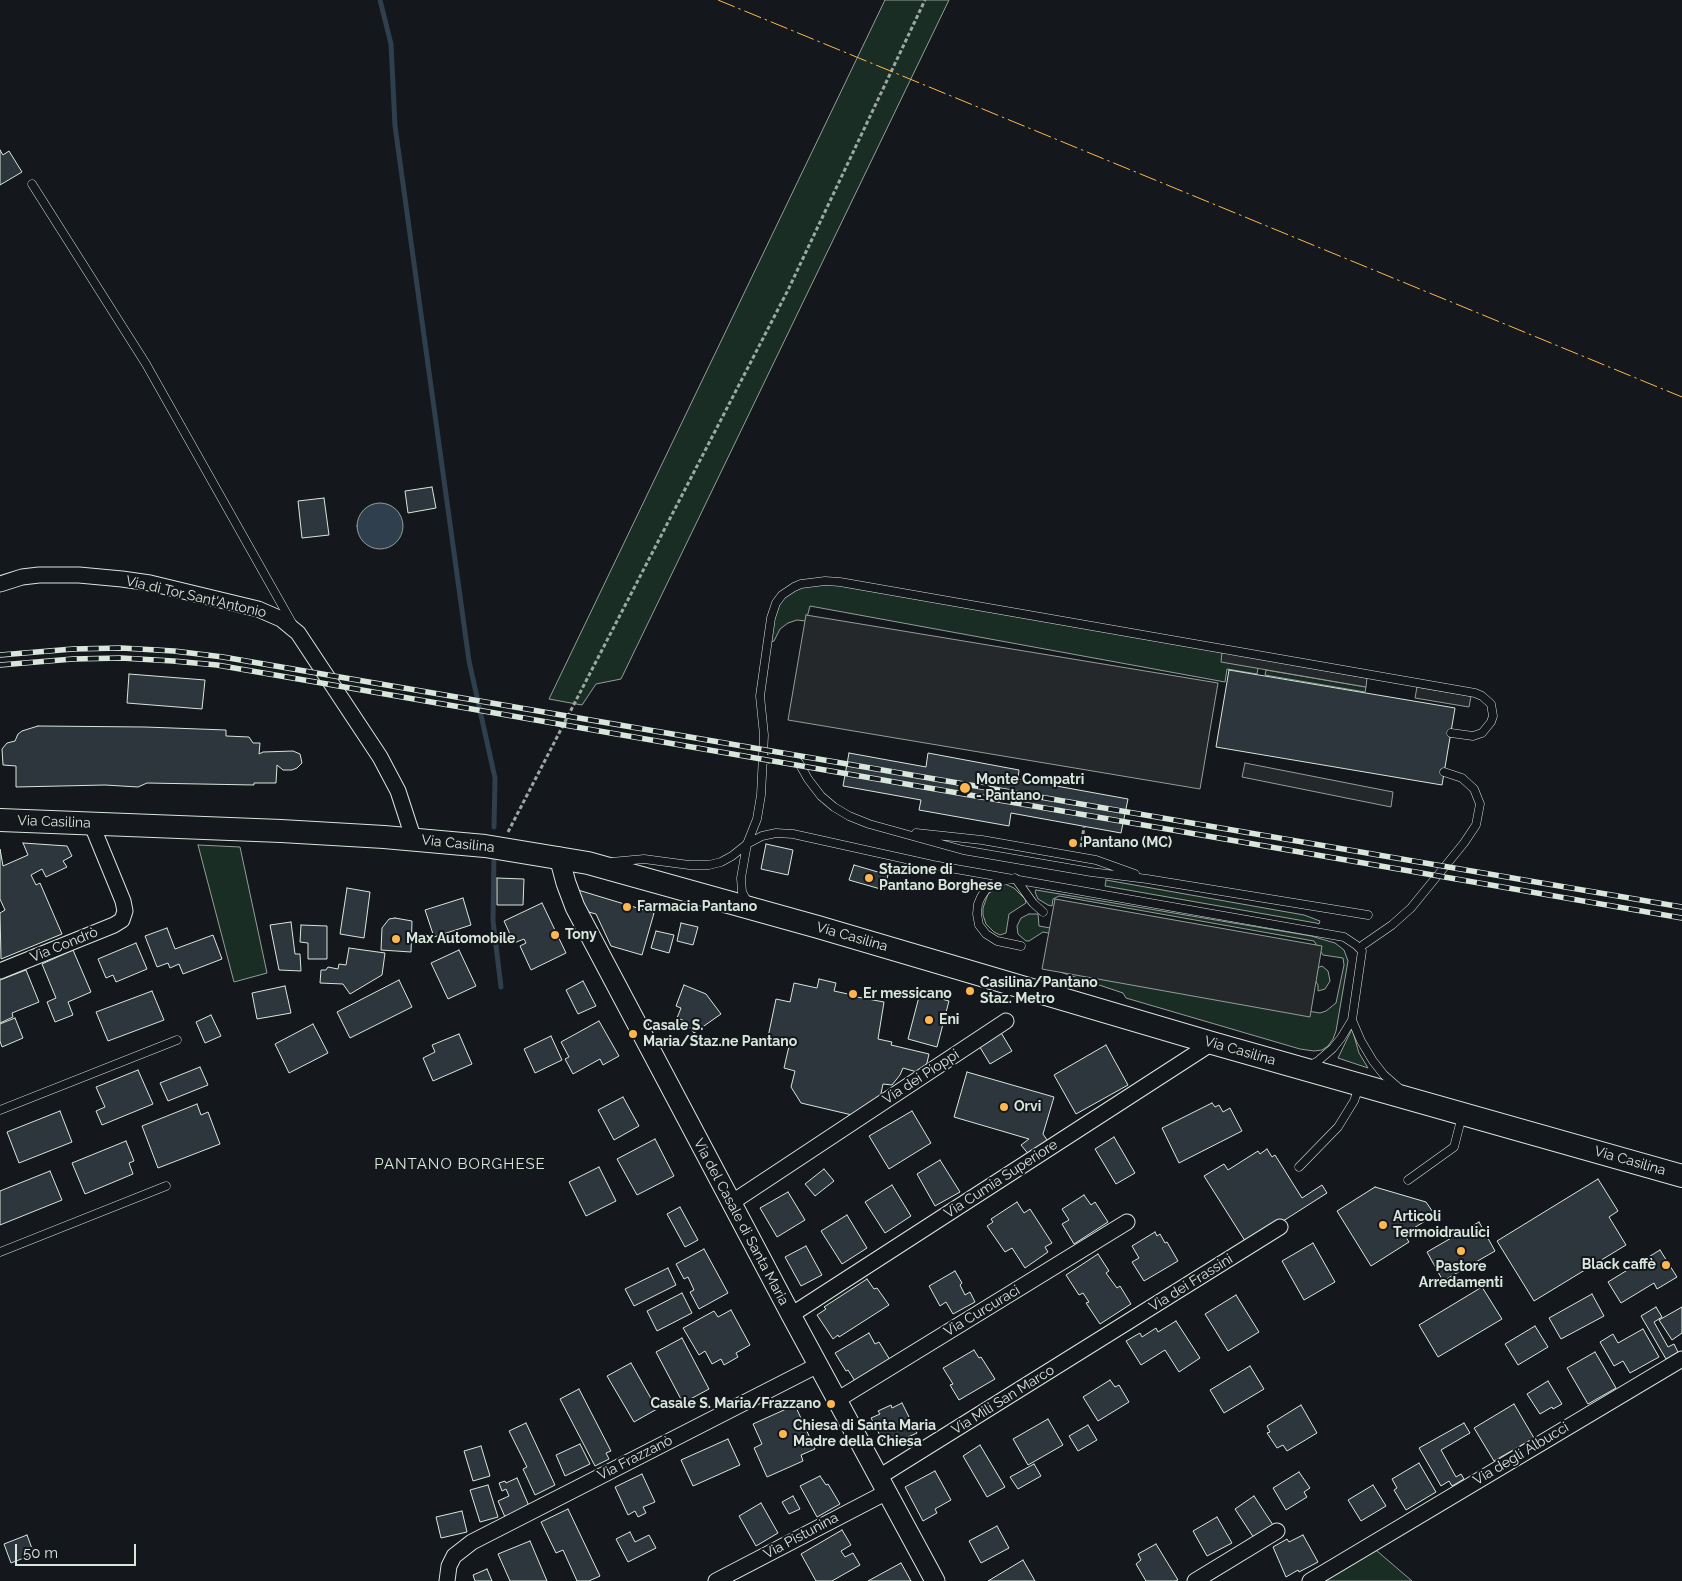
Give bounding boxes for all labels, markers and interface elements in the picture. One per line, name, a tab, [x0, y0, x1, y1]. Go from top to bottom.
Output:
street label: Via di Tor Sant'Antonio	[124, 573, 268, 621]
place label: Monte Compatri - Pantano	[976, 772, 1084, 804]
marker: Monte Compatri - Pantano	[958, 781, 972, 795]
street label: Via Casilina	[17, 812, 91, 832]
street label: Via Casilina	[421, 832, 495, 856]
place label: Pantano (MC)	[1083, 835, 1172, 851]
marker: Pantano (MC)	[1067, 837, 1079, 849]
place label: Stazione di Pantano Borghese	[879, 862, 1002, 894]
marker: Stazione di Pantano Borghese	[863, 872, 875, 884]
place label: Farmacia Pantano	[637, 899, 757, 915]
marker: Farmacia Pantano	[621, 901, 633, 913]
street label: Via Casilina	[814, 919, 890, 955]
street label: Via Condrò	[28, 924, 100, 966]
place label: Tony	[565, 927, 597, 943]
marker: Tony	[549, 929, 561, 941]
place label: Max Automobile	[406, 931, 515, 947]
marker: Max Automobile	[390, 933, 402, 945]
place label: Casilina/Pantano Staz. Metro	[980, 975, 1098, 1008]
marker: Casilina/Pantano Staz. Metro	[964, 985, 976, 997]
place label: Er messicano	[863, 986, 952, 1002]
marker: Er messicano	[847, 988, 859, 1000]
place label: Eni	[939, 1012, 959, 1028]
marker: Eni	[923, 1014, 935, 1026]
place label: Casale S. Maria/Staz.ne Pantano	[643, 1018, 797, 1050]
marker: Casale S. Maria/Staz.ne Pantano	[627, 1028, 639, 1040]
street label: Via Casilina	[1202, 1033, 1278, 1069]
street label: Via dei Pioppi	[880, 1046, 962, 1108]
place label: Orvi	[1014, 1099, 1041, 1115]
marker: Orvi	[998, 1101, 1010, 1113]
street label: Via del Casale di Santa Maria	[690, 1136, 792, 1308]
street label: Via Cumia Superiore	[941, 1136, 1061, 1222]
street label: Via Casilina	[1592, 1143, 1668, 1179]
district label: PANTANO BORGHESE	[372, 1155, 548, 1173]
place label: Articoli Termoidraulici	[1393, 1209, 1490, 1242]
marker: Articoli Termoidraulici	[1377, 1219, 1389, 1231]
marker: Pastore Arredamenti	[1455, 1245, 1467, 1257]
street label: Via dei Frassini	[1146, 1251, 1236, 1315]
place label: Black caffè	[1582, 1257, 1656, 1273]
place label: Pastore Arredamenti	[1419, 1259, 1503, 1292]
marker: Black caffè	[1660, 1259, 1672, 1271]
street label: Via Curcuraci	[941, 1282, 1023, 1340]
street label: Via Mili San Marco	[949, 1362, 1057, 1438]
place label: Casale S. Maria/Frazzano	[650, 1396, 821, 1412]
marker: Casale S. Maria/Frazzano	[825, 1398, 837, 1410]
place label: Chiesa di Santa Maria Madre della Chiesa	[793, 1418, 936, 1450]
street label: Via degli Albucci	[1470, 1419, 1572, 1489]
marker: Chiesa di Santa Maria Madre della Chiesa	[777, 1428, 789, 1440]
street label: Via Frazzanò	[595, 1432, 675, 1484]
street label: Via Pistunina	[761, 1509, 841, 1563]
scale bar	[18, 1534, 139, 1566]
text: 50 m	[23, 1544, 58, 1562]

